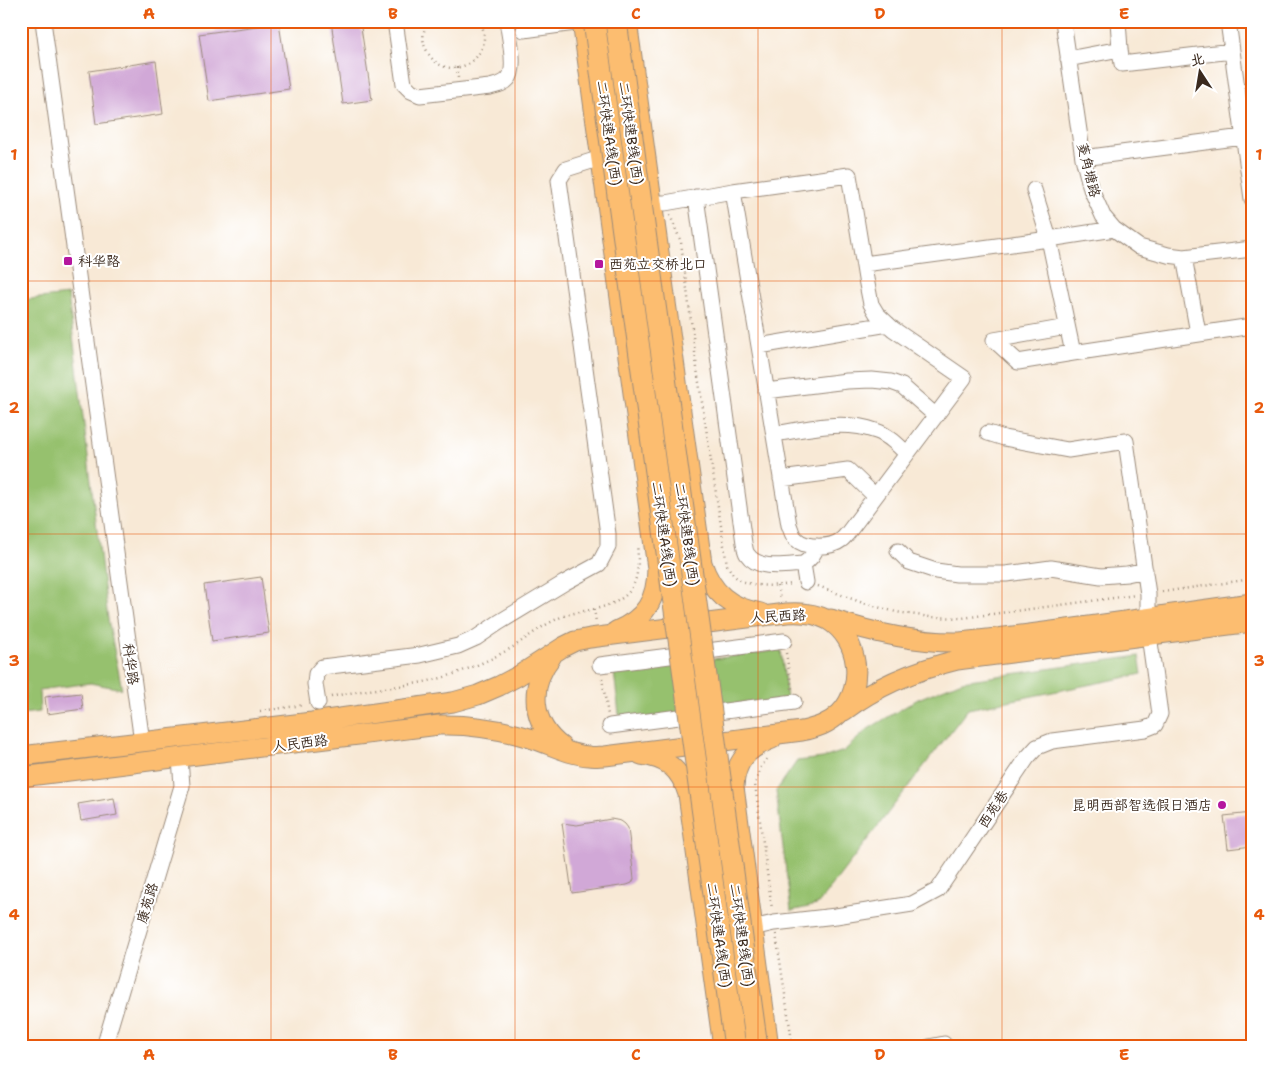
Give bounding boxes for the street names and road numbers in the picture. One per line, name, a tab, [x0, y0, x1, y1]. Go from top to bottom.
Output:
street label: 二环快速A线(西)	[593, 79, 625, 187]
street label: 二环快速B线(西)	[615, 80, 647, 186]
street label: 菱角塘路	[1073, 141, 1105, 199]
street label: 二环快速A线(西)	[648, 480, 680, 588]
street label: 二环快速B线(西)	[671, 481, 703, 587]
street label: 人民西路	[750, 606, 806, 626]
street label: 科华路	[119, 642, 143, 686]
street label: 人民西路	[271, 731, 329, 755]
street label: 西苑巷	[974, 786, 1013, 831]
street label: 康苑路	[132, 880, 162, 926]
street label: 二环快速A线(西)	[703, 881, 735, 989]
street label: 二环快速B线(西)	[726, 882, 758, 988]

